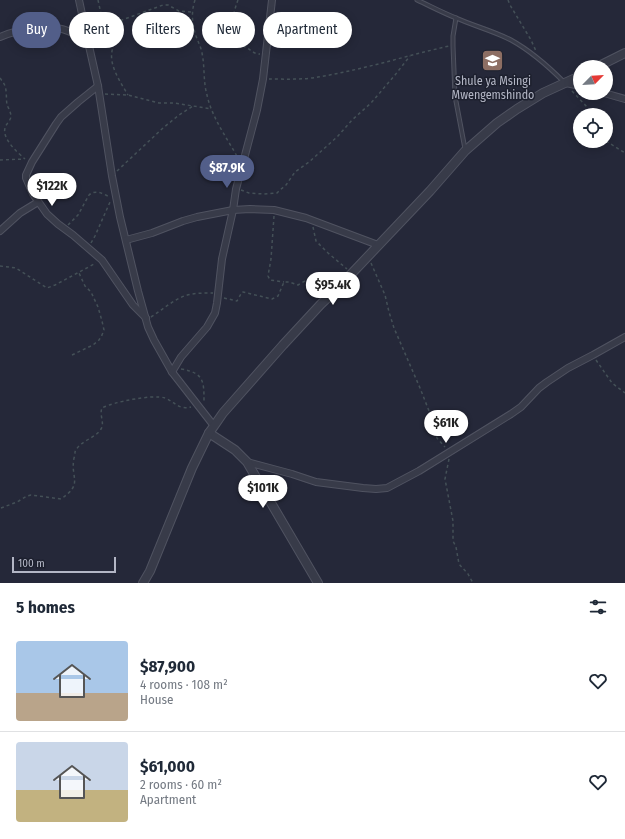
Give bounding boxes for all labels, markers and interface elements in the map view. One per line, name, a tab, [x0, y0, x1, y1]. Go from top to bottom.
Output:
chip: Buy	[12, 12, 61, 48]
chip: Rent	[69, 12, 124, 48]
chip: Filters	[132, 12, 194, 48]
chip: New	[202, 12, 255, 48]
chip: Apartment	[263, 12, 352, 48]
school or university icon: Shule ya Msingi Mwengemshindo	[480, 47, 506, 73]
north arrow	[573, 60, 613, 100]
map controls	[573, 60, 613, 148]
place label: Shule ya Msingi Mwengemshindo	[452, 74, 534, 102]
button: locate	[573, 108, 613, 148]
pin: $87.9K	[194, 155, 260, 189]
text: $87.9K	[209, 160, 245, 175]
pin: $122K	[24, 173, 80, 207]
text: $122K	[36, 178, 68, 193]
pin: $95.4K	[300, 272, 366, 306]
text: $95.4K	[315, 277, 351, 292]
pin: $61K	[422, 410, 470, 444]
text: $61K	[433, 415, 459, 430]
pin: $101K	[235, 475, 291, 509]
text: $101K	[247, 480, 279, 495]
scale bar	[12, 555, 116, 574]
text: 100 m	[18, 557, 45, 570]
icon: filters	[587, 596, 609, 618]
text: 5 homes	[16, 597, 75, 618]
text: $87,900	[140, 656, 195, 677]
icon: home	[48, 657, 96, 705]
icon: heart	[587, 670, 609, 692]
text: 4 rooms · 108 m²	[140, 677, 228, 692]
text: House	[140, 692, 174, 707]
text: $61,000	[140, 756, 195, 777]
icon: home	[48, 758, 96, 806]
icon: heart	[587, 771, 609, 793]
text: 2 rooms · 60 m²	[140, 777, 222, 792]
text: Apartment	[140, 792, 196, 807]

